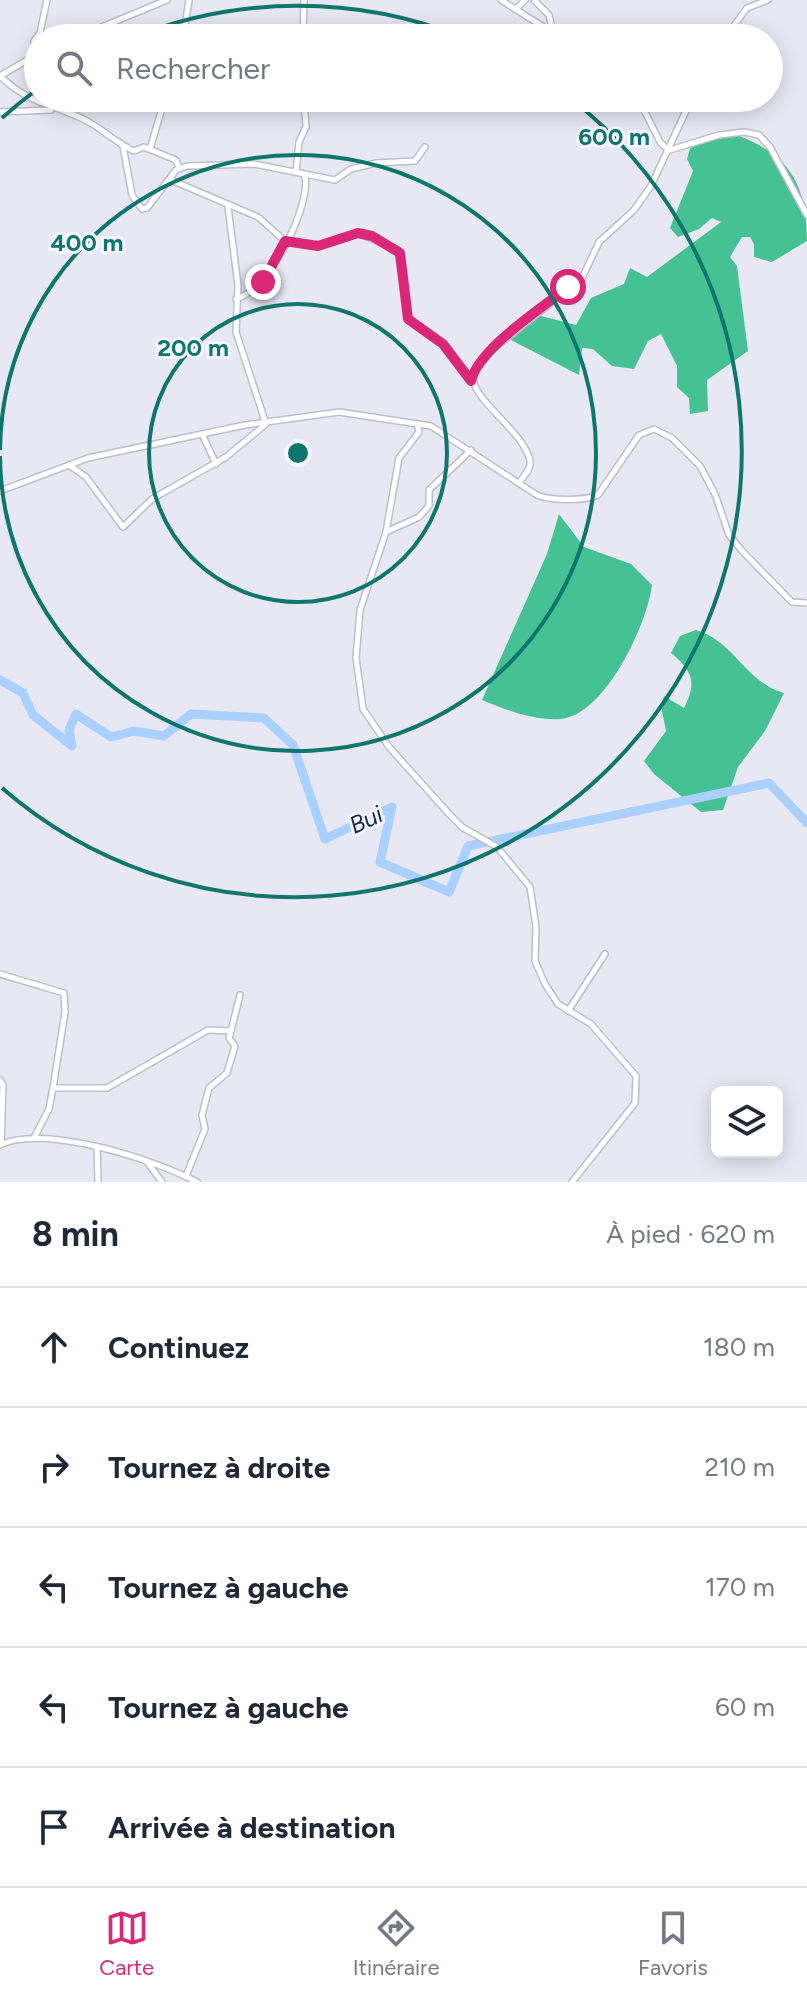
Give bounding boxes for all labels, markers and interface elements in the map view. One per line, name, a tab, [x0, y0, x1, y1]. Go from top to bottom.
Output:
search box	[24, 24, 783, 112]
icon: search	[52, 46, 96, 90]
text: Rechercher	[116, 50, 270, 87]
text: 600 m	[578, 122, 650, 151]
text: 400 m	[51, 228, 123, 257]
route end	[245, 264, 281, 300]
route start	[550, 269, 586, 305]
text: 200 m	[157, 333, 229, 362]
centre of rings	[284, 439, 312, 467]
water label: Bui	[344, 799, 388, 840]
map controls	[711, 1086, 783, 1158]
button: layers	[711, 1086, 783, 1158]
text: 8 min	[32, 1214, 119, 1255]
text: À pied · 620 m	[606, 1218, 775, 1250]
icon: ahead	[32, 1325, 76, 1369]
text: Continuez	[108, 1329, 249, 1366]
text: 180 m	[703, 1331, 775, 1363]
icon: right	[32, 1445, 76, 1489]
text: Tournez à droite	[108, 1449, 330, 1486]
text: 210 m	[705, 1451, 775, 1483]
icon: left	[32, 1565, 76, 1609]
text: Tournez à gauche	[108, 1569, 349, 1606]
text: 170 m	[705, 1571, 775, 1603]
icon: left	[32, 1685, 76, 1729]
text: Tournez à gauche	[108, 1689, 349, 1726]
text: 60 m	[715, 1691, 775, 1723]
icon: arrive	[32, 1805, 76, 1849]
text: Arrivée à destination	[108, 1809, 395, 1846]
tab: Carte	[99, 1906, 154, 1981]
tab: Itinéraire	[353, 1906, 440, 1981]
tab: Favoris	[638, 1906, 708, 1981]

